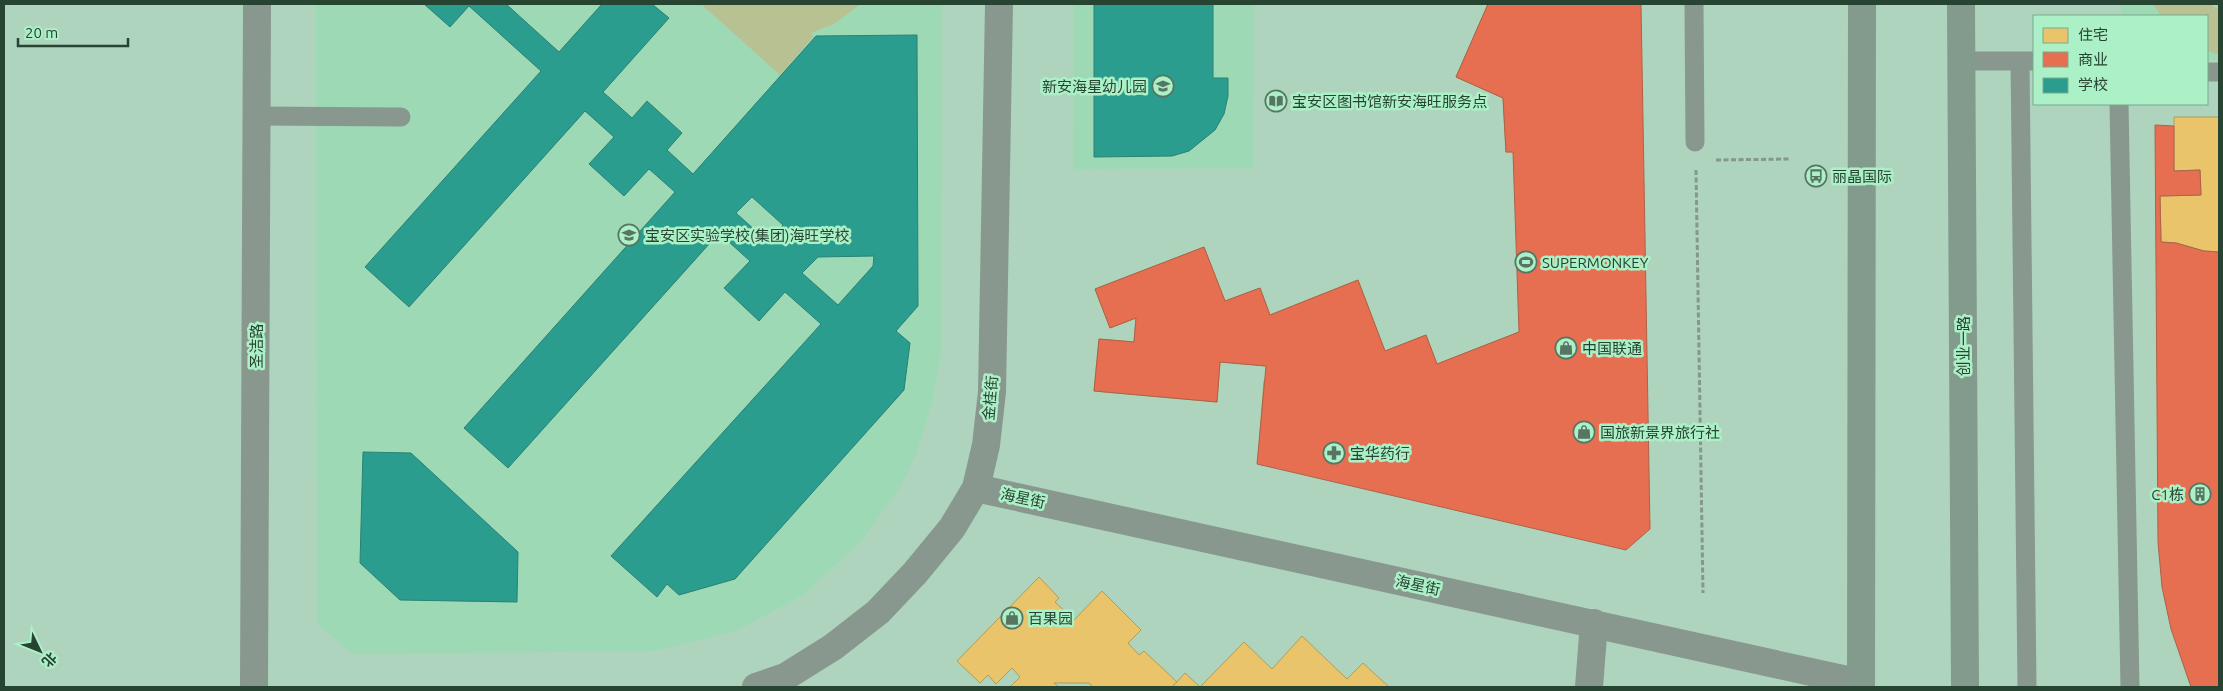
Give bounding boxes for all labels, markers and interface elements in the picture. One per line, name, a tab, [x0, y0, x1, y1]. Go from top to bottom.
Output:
scale bar	[18, 15, 128, 47]
legend	[2033, 15, 2208, 105]
text: 20 m	[25, 24, 58, 41]
text: 住宅	[2078, 26, 2108, 43]
text: 商业	[2078, 51, 2108, 68]
school or university icon: 新安海星幼儿园	[1151, 74, 1175, 98]
text: 学校	[2078, 76, 2108, 93]
place label: 新安海星幼儿园	[1042, 78, 1147, 95]
library icon: 宝安区图书馆新安海旺服务点	[1264, 89, 1288, 113]
place label: 宝安区图书馆新安海旺服务点	[1292, 93, 1487, 110]
bus stop icon: 丽晶国际	[1804, 164, 1828, 188]
place label: 丽晶国际	[1832, 168, 1892, 185]
school or university icon: 宝安区实验学校(集团)海旺学校	[617, 223, 641, 247]
place label: 宝安区实验学校(集团)海旺学校	[645, 227, 849, 244]
sports icon: SUPERMONKEY	[1514, 250, 1538, 274]
place label: SUPERMONKEY	[1542, 254, 1649, 271]
street label: 创业一路	[1955, 316, 1972, 376]
street label: 圣洁路	[248, 323, 265, 369]
shop icon: 中国联通	[1554, 336, 1578, 360]
place label: 中国联通	[1582, 340, 1642, 357]
street label: 金桂街	[980, 375, 1000, 421]
shop icon: 国旅新景界旅行社	[1572, 420, 1596, 444]
place label: 国旅新景界旅行社	[1600, 424, 1720, 441]
pharmacy icon: 宝华药行	[1322, 441, 1346, 465]
place label: 宝华药行	[1350, 445, 1410, 462]
building icon: C1栋	[2188, 482, 2212, 506]
street label: 海星街	[999, 485, 1047, 511]
place label: C1栋	[2151, 486, 2184, 503]
street label: 海星街	[1394, 572, 1442, 598]
shop icon: 百果园	[1000, 606, 1024, 630]
place label: 百果园	[1028, 610, 1073, 627]
north arrow	[15, 626, 65, 676]
text: 北	[39, 649, 60, 670]

